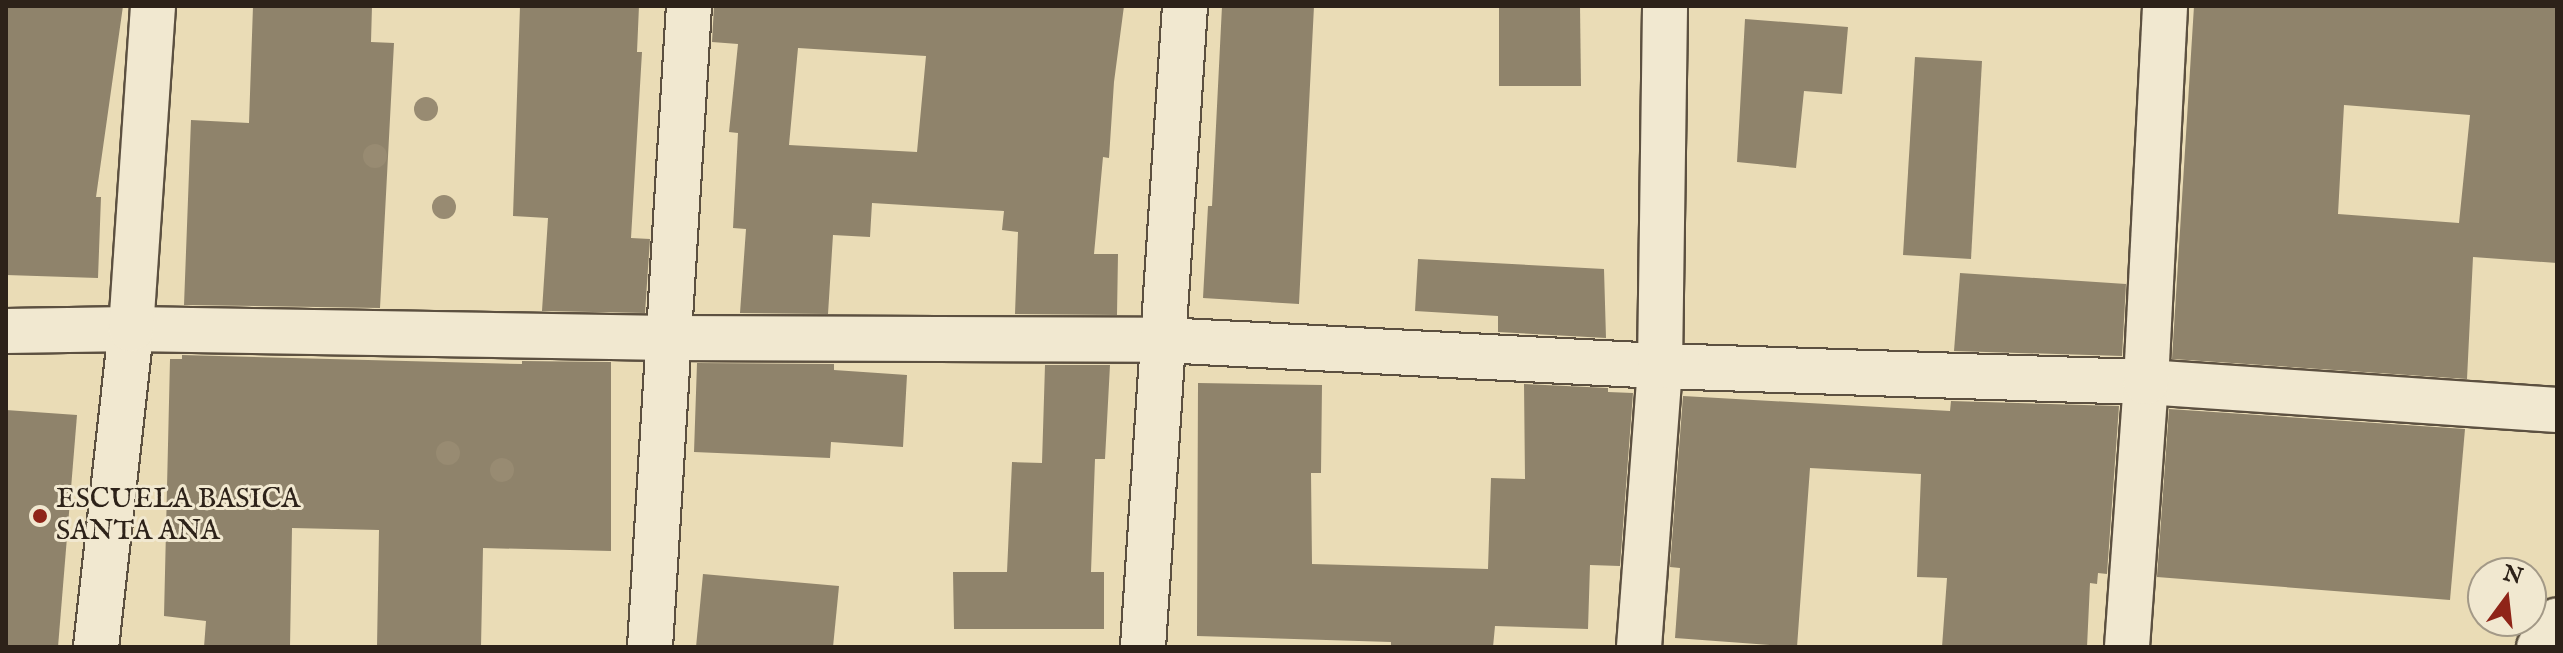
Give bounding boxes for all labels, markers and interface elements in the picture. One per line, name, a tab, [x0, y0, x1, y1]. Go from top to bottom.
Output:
place label: ESCUELA BASICA SANTA ANA	[56, 483, 300, 549]
marker: ESCUELA BASICA SANTA ANA	[31, 507, 49, 525]
north arrow	[2467, 557, 2547, 637]
text: N	[2500, 560, 2526, 592]

